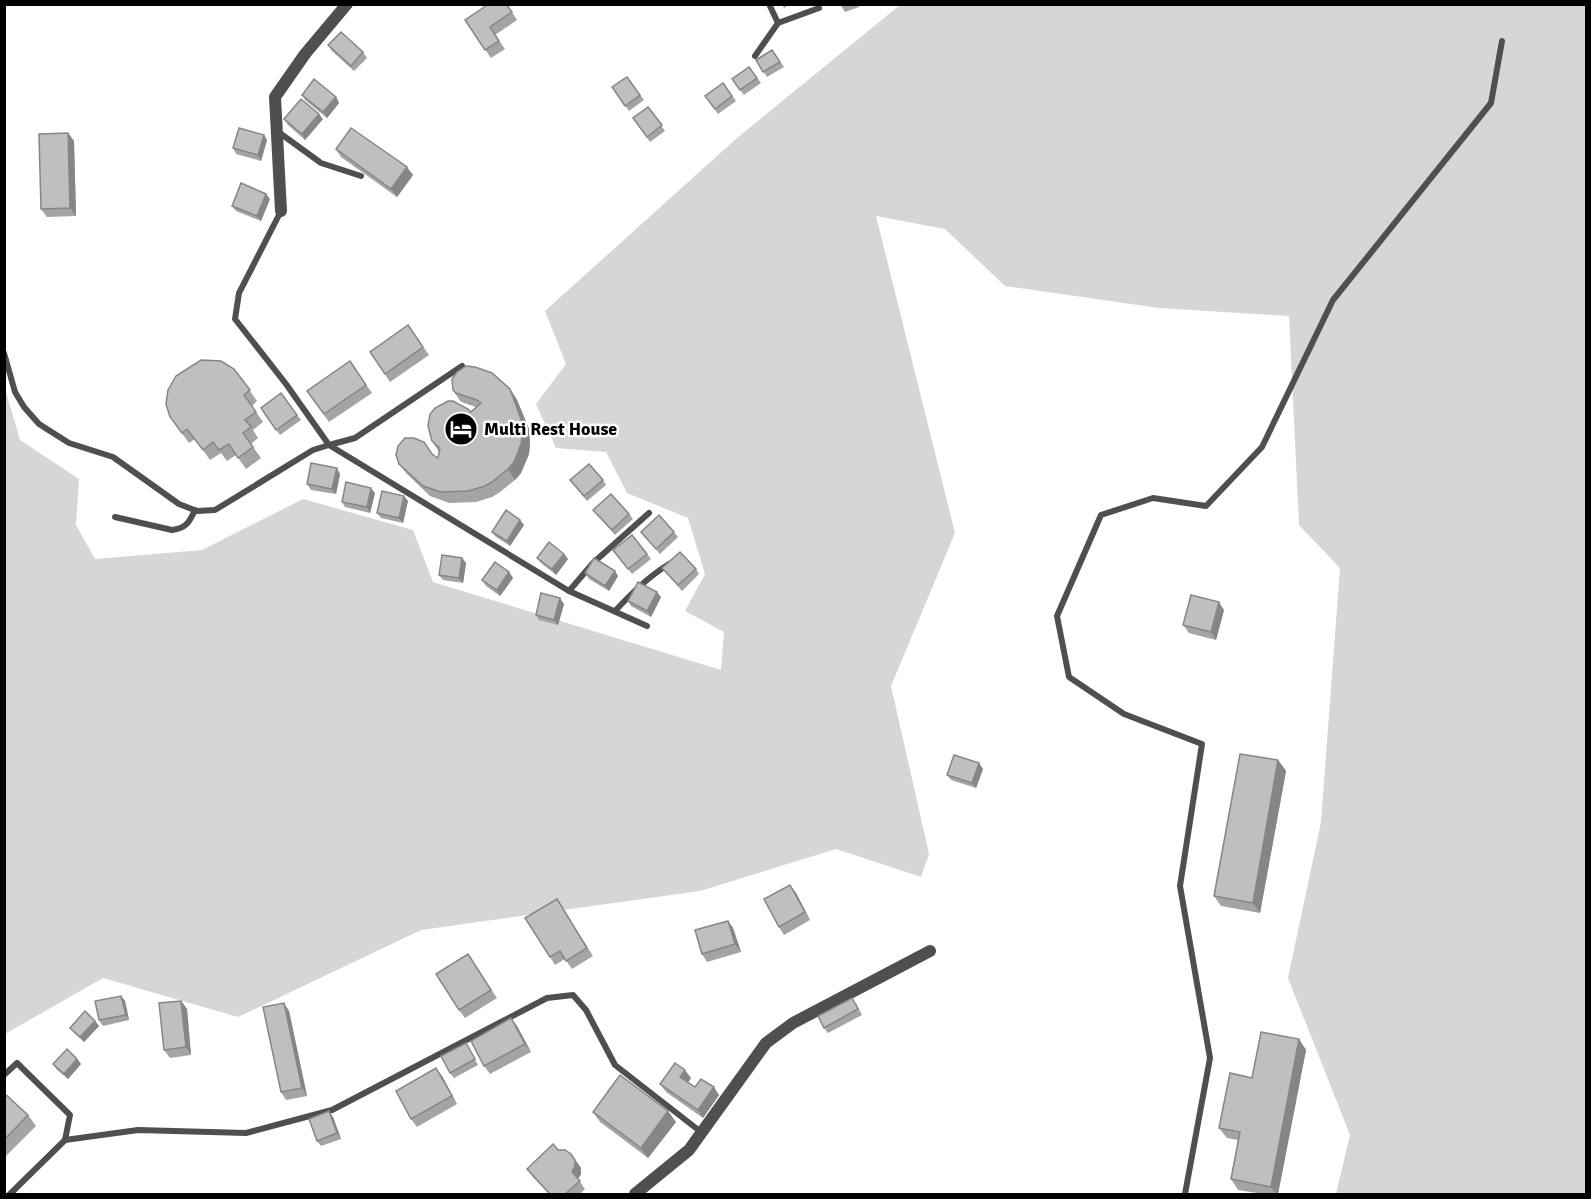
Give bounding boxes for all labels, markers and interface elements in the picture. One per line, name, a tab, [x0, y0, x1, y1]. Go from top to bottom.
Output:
hotel icon: Multi Rest House	[443, 411, 479, 447]
place label: Multi Rest House	[484, 418, 617, 440]

